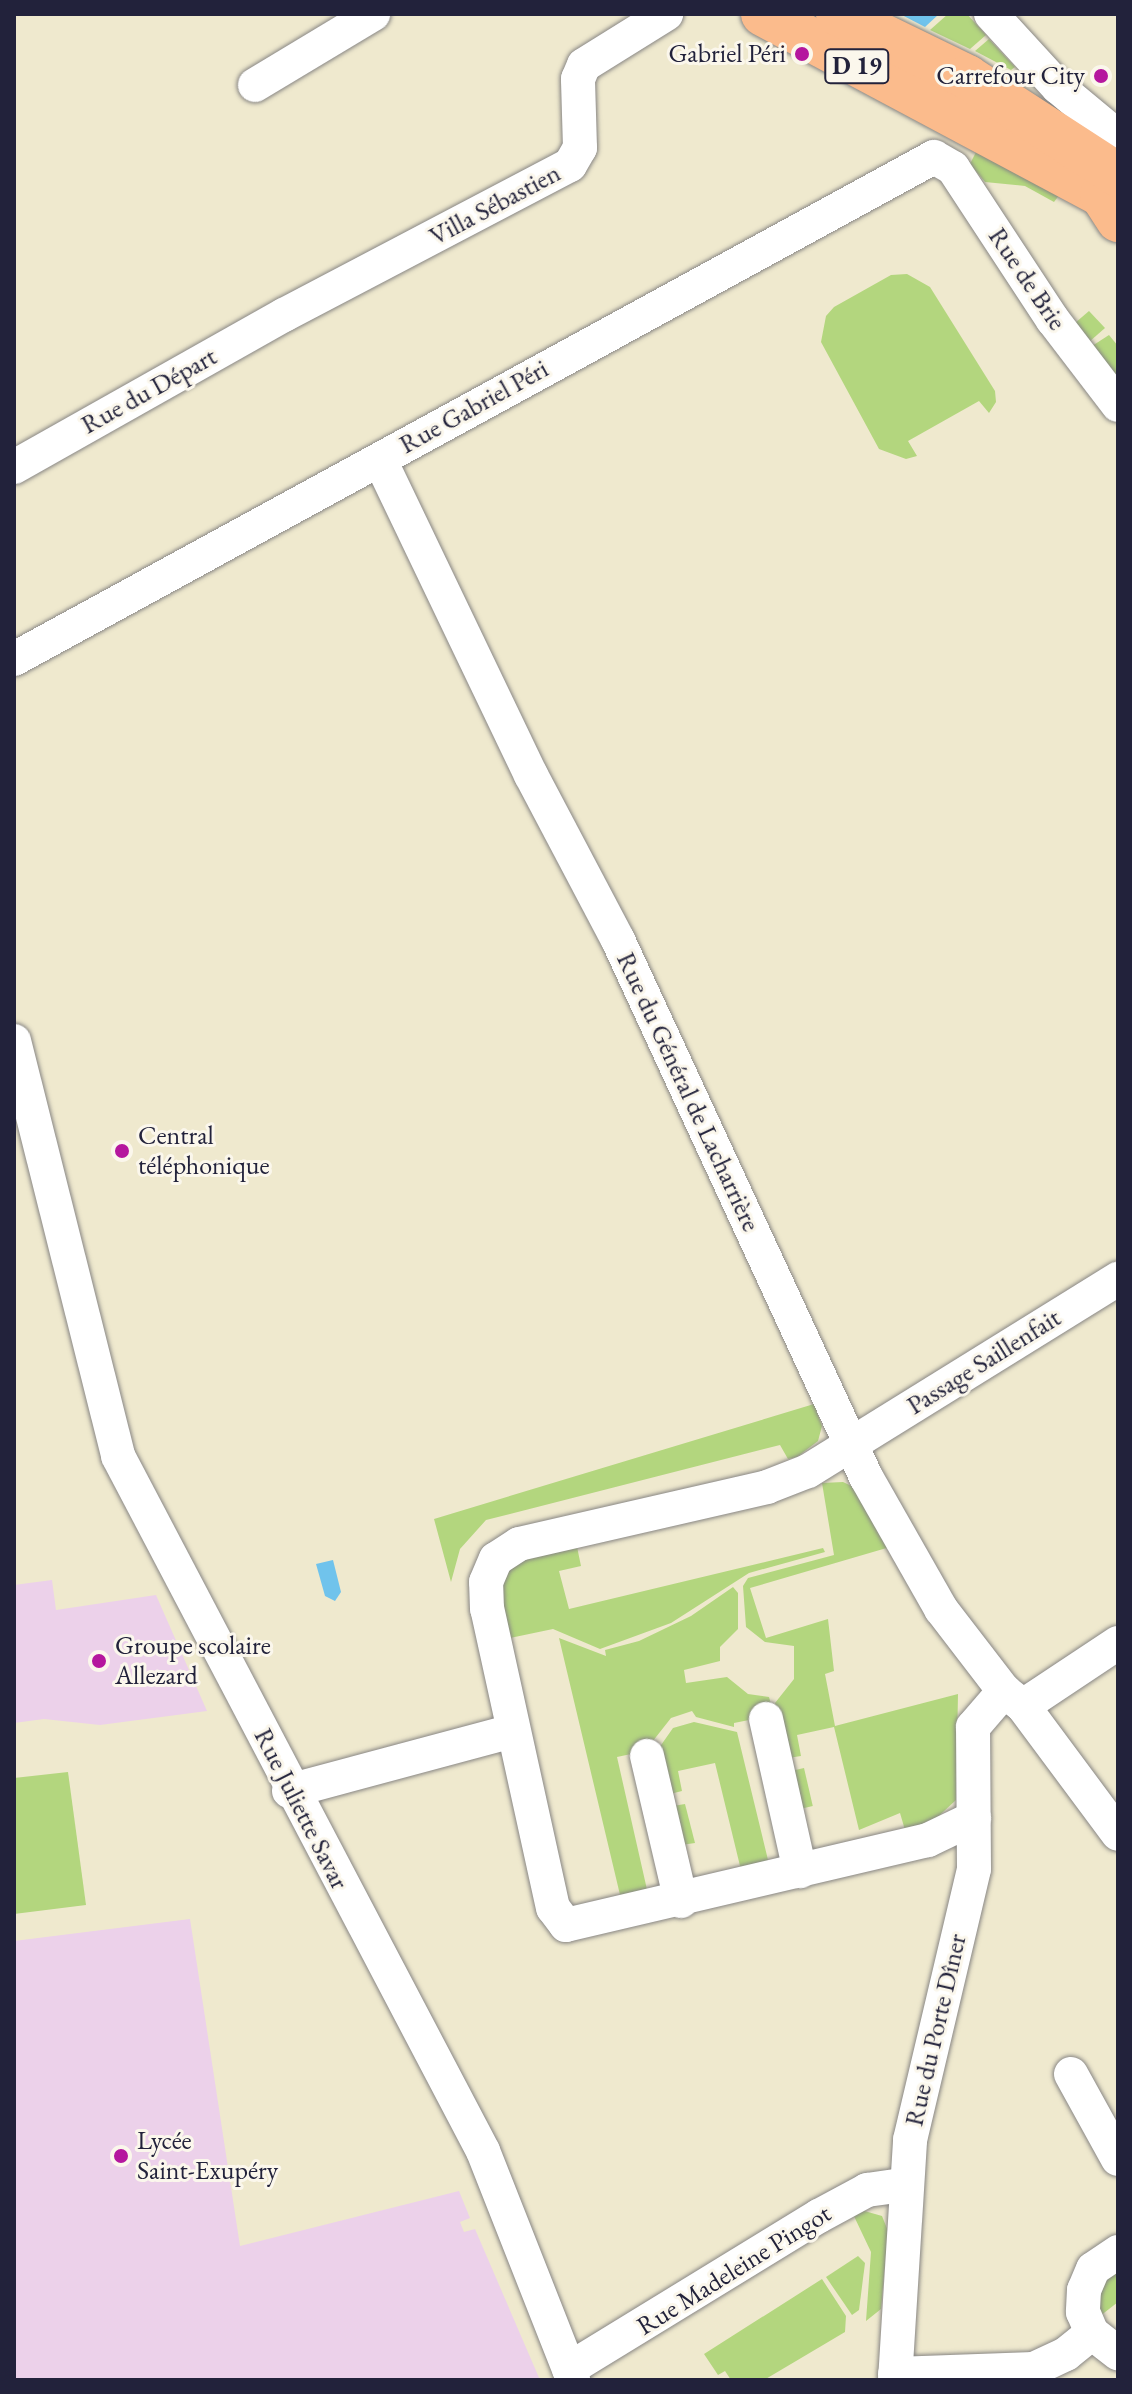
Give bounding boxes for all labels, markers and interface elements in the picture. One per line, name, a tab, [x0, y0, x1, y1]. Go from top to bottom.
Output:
place label: Gabriel Péri	[668, 38, 786, 70]
marker: Gabriel Péri	[793, 45, 811, 63]
road number: D 19	[823, 46, 891, 86]
place label: Carrefour City	[936, 60, 1085, 92]
marker: Carrefour City	[1092, 67, 1110, 85]
street label: Villa Sébastien	[424, 158, 566, 252]
street label: Rue de Brie	[981, 222, 1073, 336]
street label: Rue du Départ	[76, 341, 222, 441]
street label: Rue Gabriel Péri	[394, 353, 554, 461]
street label: Rue du Général de Lacharrière	[610, 948, 766, 1236]
place label: Central téléphonique	[138, 1120, 270, 1182]
marker: Central téléphonique	[113, 1142, 131, 1160]
street label: Passage Saillenfait	[902, 1302, 1066, 1422]
place label: Groupe scolaire Allezard	[115, 1630, 271, 1692]
marker: Groupe scolaire Allezard	[90, 1652, 108, 1670]
street label: Rue Juliette Savar	[247, 1723, 355, 1895]
street label: Rue du Porte Dîner	[899, 1931, 973, 2129]
place label: Lycée Saint-Exupéry	[137, 2125, 278, 2186]
marker: Lycée Saint-Exupéry	[112, 2147, 130, 2165]
street label: Rue Madeleine Pingot	[631, 2198, 837, 2342]

